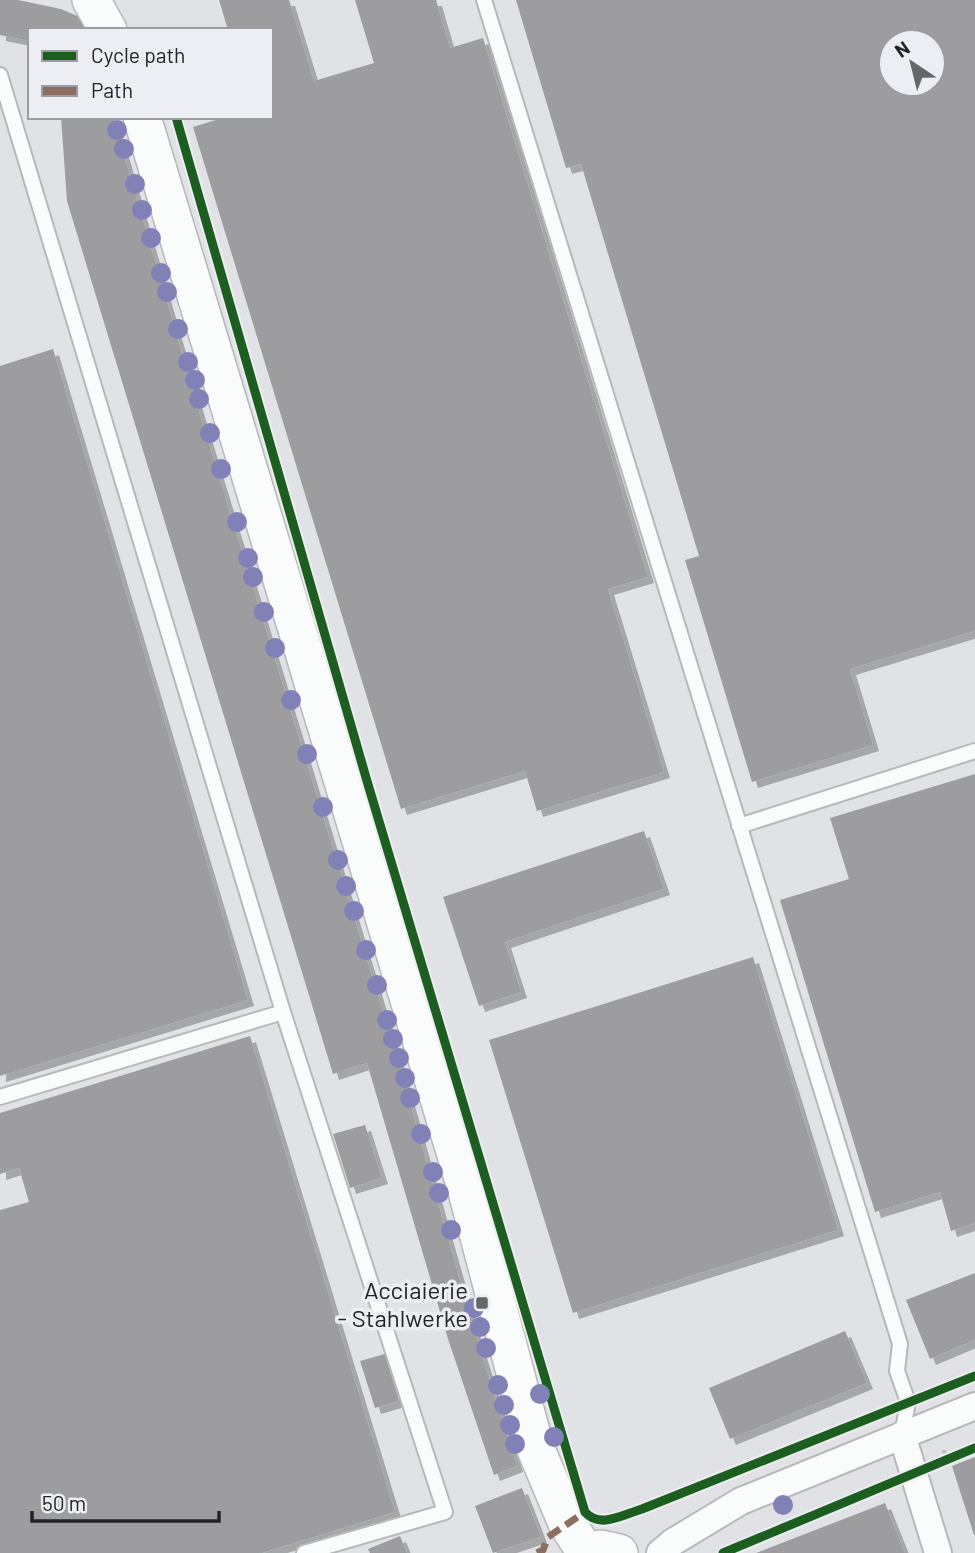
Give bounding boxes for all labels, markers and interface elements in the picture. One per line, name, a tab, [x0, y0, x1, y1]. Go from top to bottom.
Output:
legend	[28, 28, 273, 119]
north arrow	[877, 28, 947, 98]
text: N	[890, 36, 914, 62]
text: Cycle path	[91, 42, 185, 67]
text: Path	[91, 77, 133, 102]
place label: Acciaierie - Stahlwerke	[337, 1275, 468, 1332]
marker: Acciaierie - Stahlwerke	[474, 1295, 490, 1311]
scale bar	[32, 1480, 219, 1524]
text: 50 m	[42, 1490, 86, 1515]

